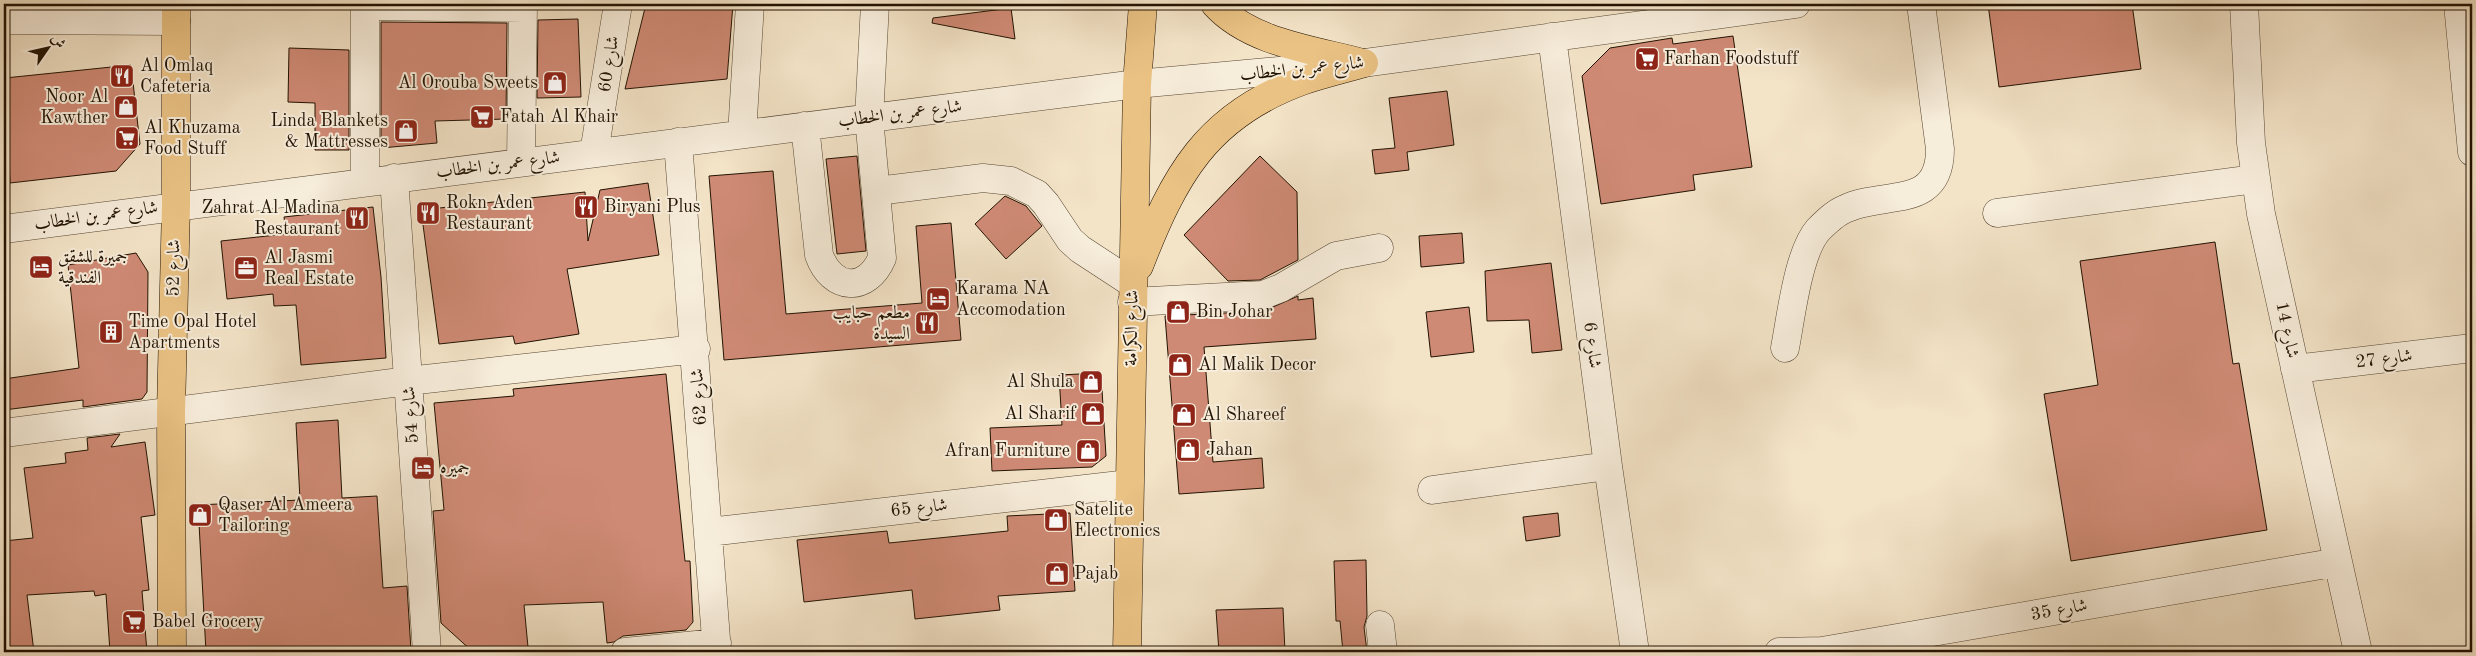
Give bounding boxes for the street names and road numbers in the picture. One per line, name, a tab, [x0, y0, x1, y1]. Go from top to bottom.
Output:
street label: شارع 60	[596, 34, 627, 94]
street label: شارع عمر بن الخطاب	[1239, 54, 1365, 89]
street label: شارع عمر بن الخطاب	[837, 97, 964, 135]
street label: شارع عمر بن الخطاب	[435, 148, 562, 186]
street label: شارع عمر بن الخطاب	[33, 198, 160, 239]
street label: شارع 52	[165, 239, 188, 297]
street label: شارع الكرامة	[1121, 290, 1147, 366]
street label: شارع 14	[2267, 300, 2302, 361]
street label: شارع 6	[1575, 321, 1604, 370]
street label: شارع 27	[2355, 347, 2414, 376]
street label: شارع 62	[688, 367, 715, 426]
street label: شارع 54	[400, 385, 427, 444]
street label: شارع 65	[890, 496, 949, 525]
street label: شارع 35	[2029, 596, 2090, 629]

